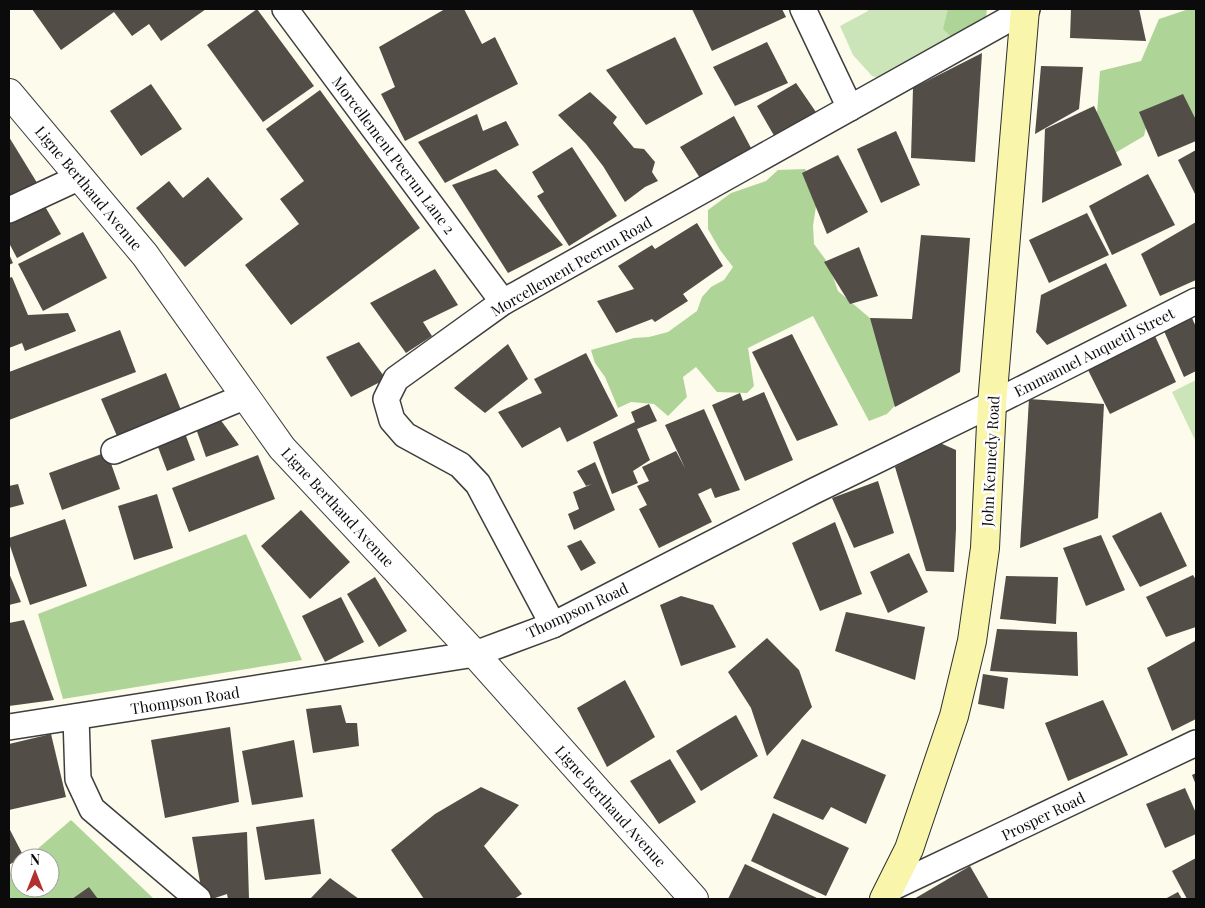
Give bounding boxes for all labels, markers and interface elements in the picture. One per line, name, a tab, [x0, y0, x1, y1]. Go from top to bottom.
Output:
street label: Morcellement Peerun Lane 2	[328, 72, 460, 238]
street label: Ligne Berthaud Avenue	[31, 122, 147, 254]
street label: Morcellement Peerun Road	[487, 211, 655, 320]
street label: Emmanuel Anquetil Street	[1011, 303, 1178, 401]
street label: John Kennedy Road	[977, 395, 1003, 528]
street label: Ligne Berthaud Avenue	[277, 443, 399, 571]
street label: Thompson Road	[523, 578, 631, 642]
street label: Thompson Road	[129, 681, 241, 718]
street label: Ligne Berthaud Avenue	[551, 741, 671, 871]
street label: Prosper Road	[998, 787, 1088, 845]
north arrow	[10, 848, 60, 898]
text: N	[30, 850, 40, 869]

